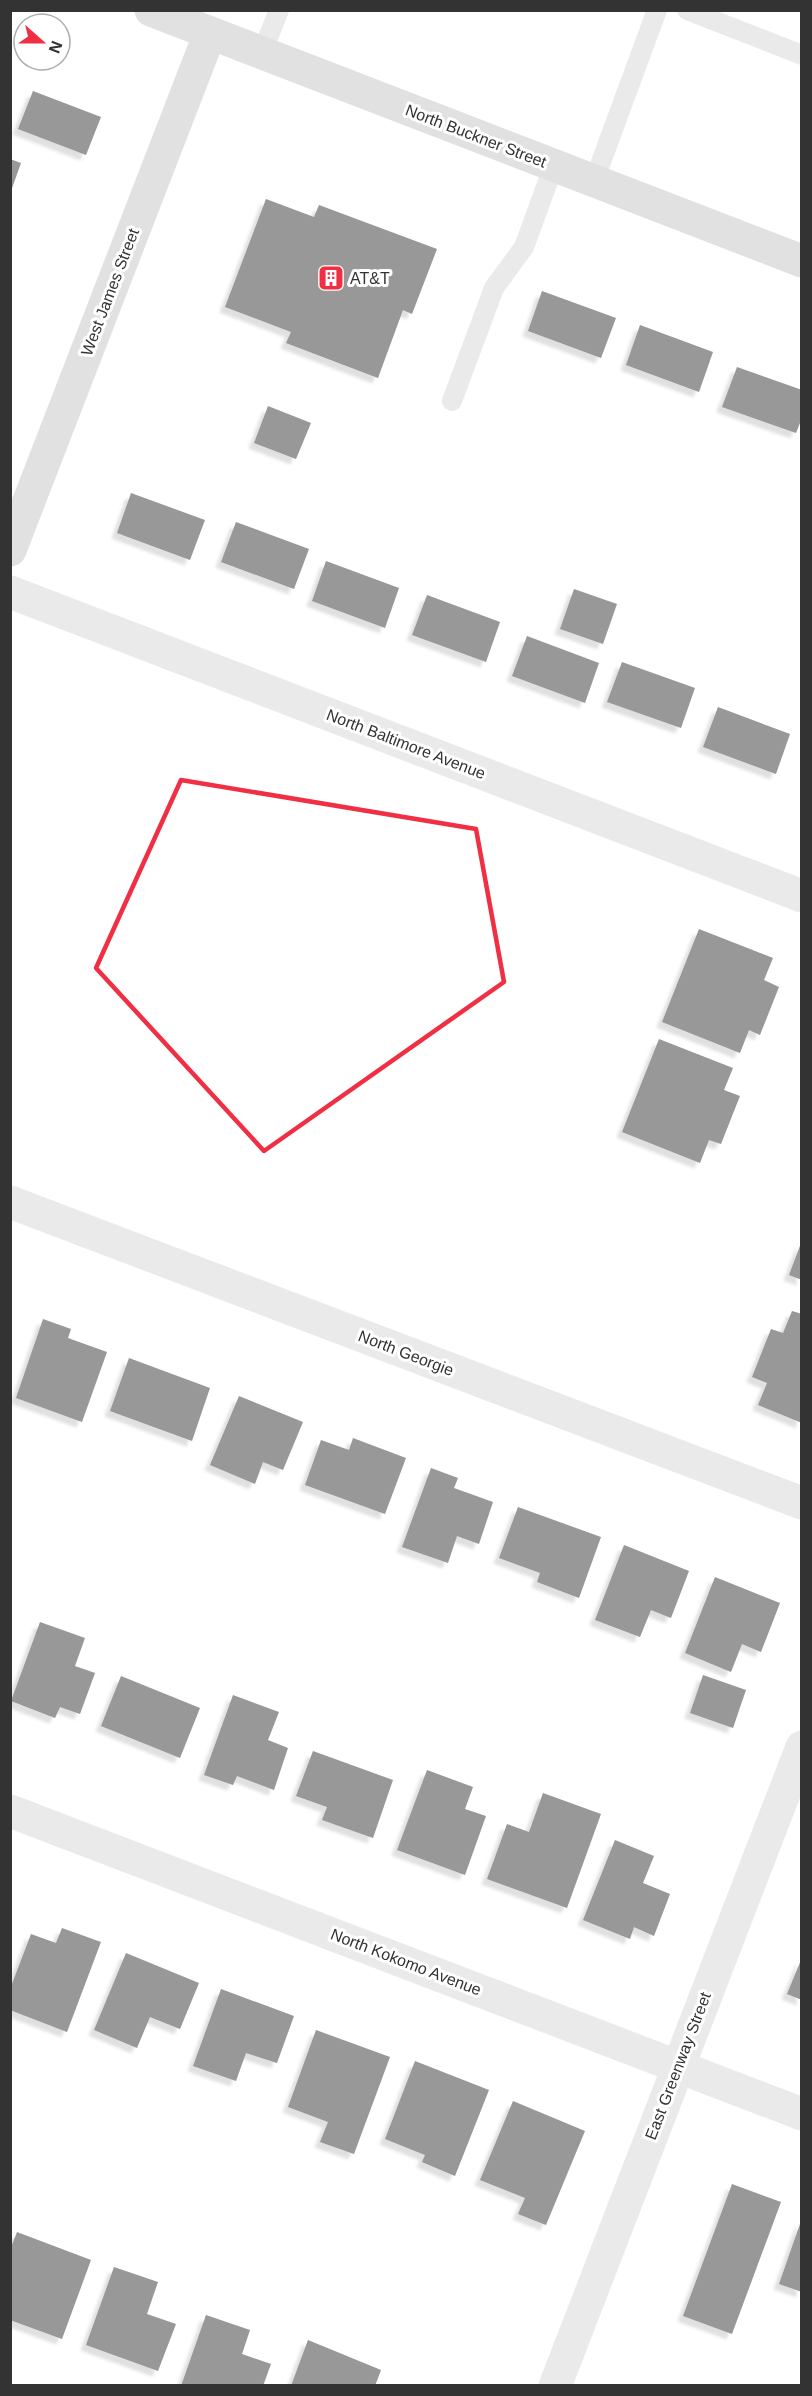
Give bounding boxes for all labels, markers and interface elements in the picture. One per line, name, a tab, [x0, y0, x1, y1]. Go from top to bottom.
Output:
north arrow	[12, 12, 72, 72]
text: N	[46, 39, 66, 56]
street label: North Buckner Street	[403, 101, 549, 171]
street label: West James Street	[78, 225, 142, 358]
building icon: AT&T	[316, 263, 346, 293]
place label: AT&T	[350, 270, 390, 287]
street label: North Baltimore Avenue	[324, 706, 488, 782]
street label: North Georgie	[356, 1327, 456, 1379]
street label: North Kokomo Avenue	[328, 1925, 484, 1999]
street label: East Greenway Street	[642, 1989, 714, 2142]

